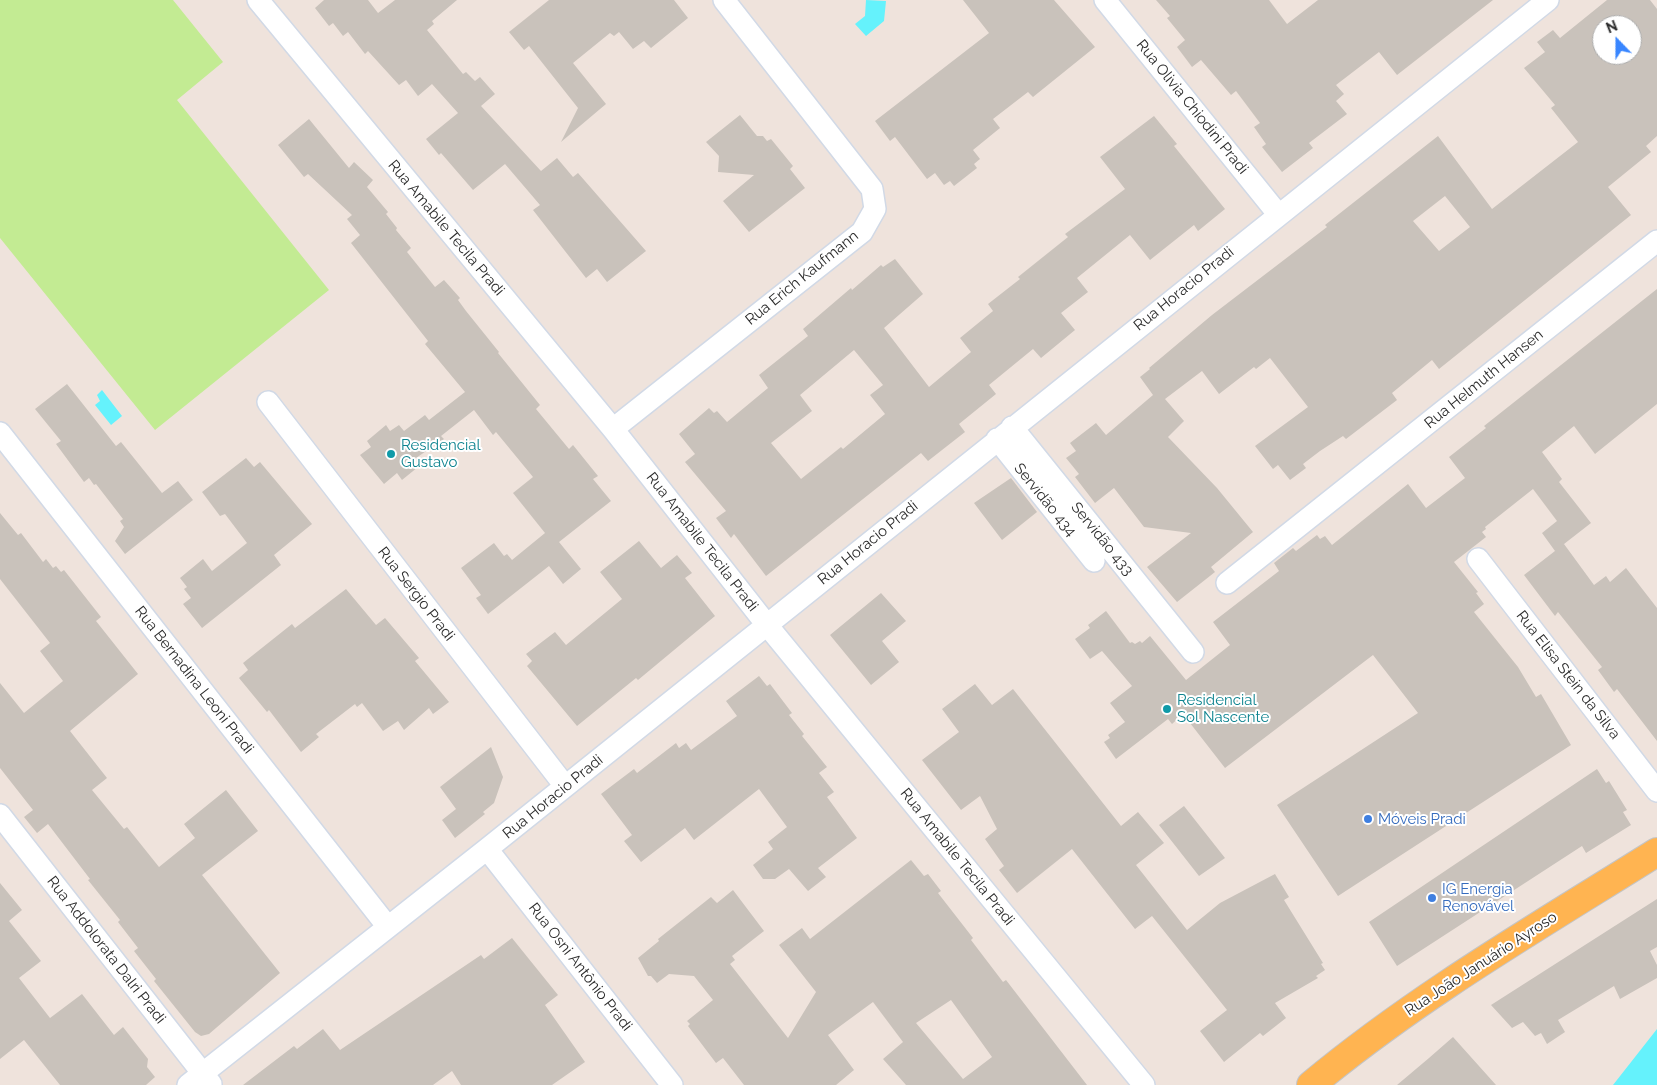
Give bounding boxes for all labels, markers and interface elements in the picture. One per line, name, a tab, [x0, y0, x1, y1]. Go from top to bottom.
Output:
north arrow	[1592, 15, 1642, 65]
text: N	[1604, 18, 1620, 36]
street label: Rua Olivia Chiodini Pradi	[1132, 36, 1252, 178]
street label: Rua Amabile Tecila Pradi	[384, 157, 508, 299]
street label: Rua Erich Kaufmann	[742, 227, 862, 329]
street label: Rua Horacio Pradi	[1130, 243, 1238, 335]
street label: Rua Helmuth Hansen	[1421, 326, 1547, 432]
place label: Residencial Gustavo	[401, 436, 481, 471]
marker: Residencial Gustavo	[385, 448, 397, 460]
street label: Servidão 434	[1010, 460, 1080, 540]
street label: Rua Amabile Tecila Pradi	[642, 469, 762, 615]
street label: Rua Horacio Pradi	[814, 497, 922, 589]
street label: Servidão 433	[1067, 499, 1137, 579]
street label: Rua Sergio Pradi	[374, 543, 458, 645]
street label: Rua Bernadina Leoni Pradi	[131, 603, 257, 757]
street label: Rua Elisa Stein da Silva	[1512, 607, 1624, 743]
place label: Residencial Sol Nascente	[1177, 691, 1269, 726]
marker: Residencial Sol Nascente	[1161, 703, 1173, 715]
street label: Rua Horacio Pradi	[499, 751, 607, 843]
street label: Rua Amabile Tecila Pradi	[896, 785, 1018, 929]
place label: Móveis Pradi	[1378, 810, 1466, 828]
marker: Móveis Pradi	[1362, 813, 1374, 825]
street label: Rua Addolorata Dalri Pradi	[43, 873, 169, 1027]
place label: IG Energia Renovável	[1442, 880, 1514, 915]
marker: IG Energia Renovável	[1426, 892, 1438, 904]
street label: Rua Osni Antônio Pradi	[524, 899, 636, 1035]
street label: Rua João Januário Ayroso	[1402, 908, 1560, 1020]

